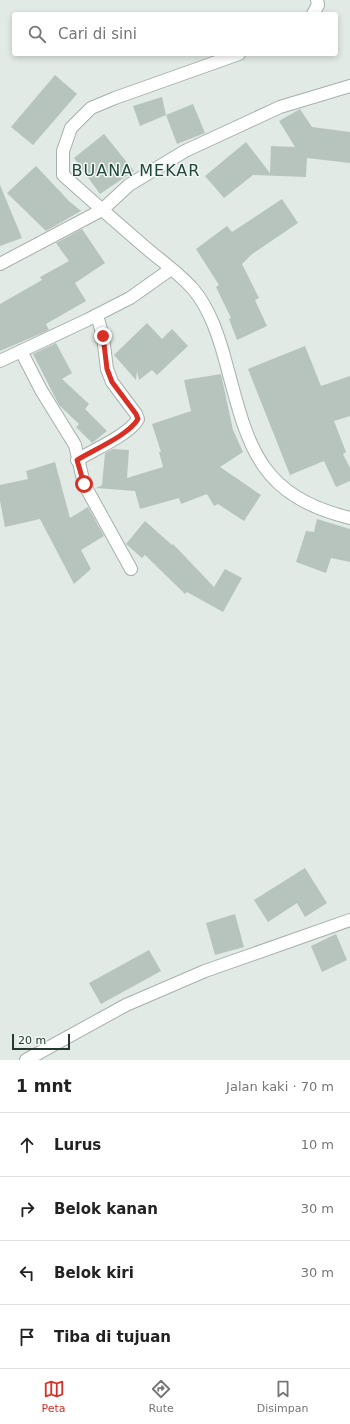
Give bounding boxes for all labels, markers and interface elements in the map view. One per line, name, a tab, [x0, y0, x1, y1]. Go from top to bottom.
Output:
search box	[12, 12, 338, 56]
icon: search	[26, 23, 48, 45]
text: Cari di sini	[58, 25, 137, 43]
district label: BUANA MEKAR	[72, 161, 200, 180]
route end	[94, 327, 112, 345]
route start	[75, 475, 93, 493]
scale bar	[12, 1032, 70, 1051]
text: 20 m	[18, 1034, 46, 1047]
text: 1 mnt	[16, 1076, 72, 1096]
text: Jalan kaki · 70 m	[226, 1079, 334, 1094]
icon: ahead	[16, 1134, 38, 1156]
text: Lurus	[54, 1136, 101, 1154]
text: 10 m	[301, 1137, 334, 1152]
icon: right	[16, 1198, 38, 1220]
text: Belok kanan	[54, 1200, 158, 1218]
text: 30 m	[301, 1201, 334, 1216]
icon: left	[16, 1262, 38, 1284]
text: Belok kiri	[54, 1264, 134, 1282]
text: 30 m	[301, 1265, 334, 1280]
icon: arrive	[16, 1326, 38, 1348]
text: Tiba di tujuan	[54, 1328, 171, 1346]
tab: Peta	[42, 1378, 66, 1415]
tab: Rute	[149, 1378, 174, 1415]
tab: Disimpan	[257, 1378, 309, 1415]

